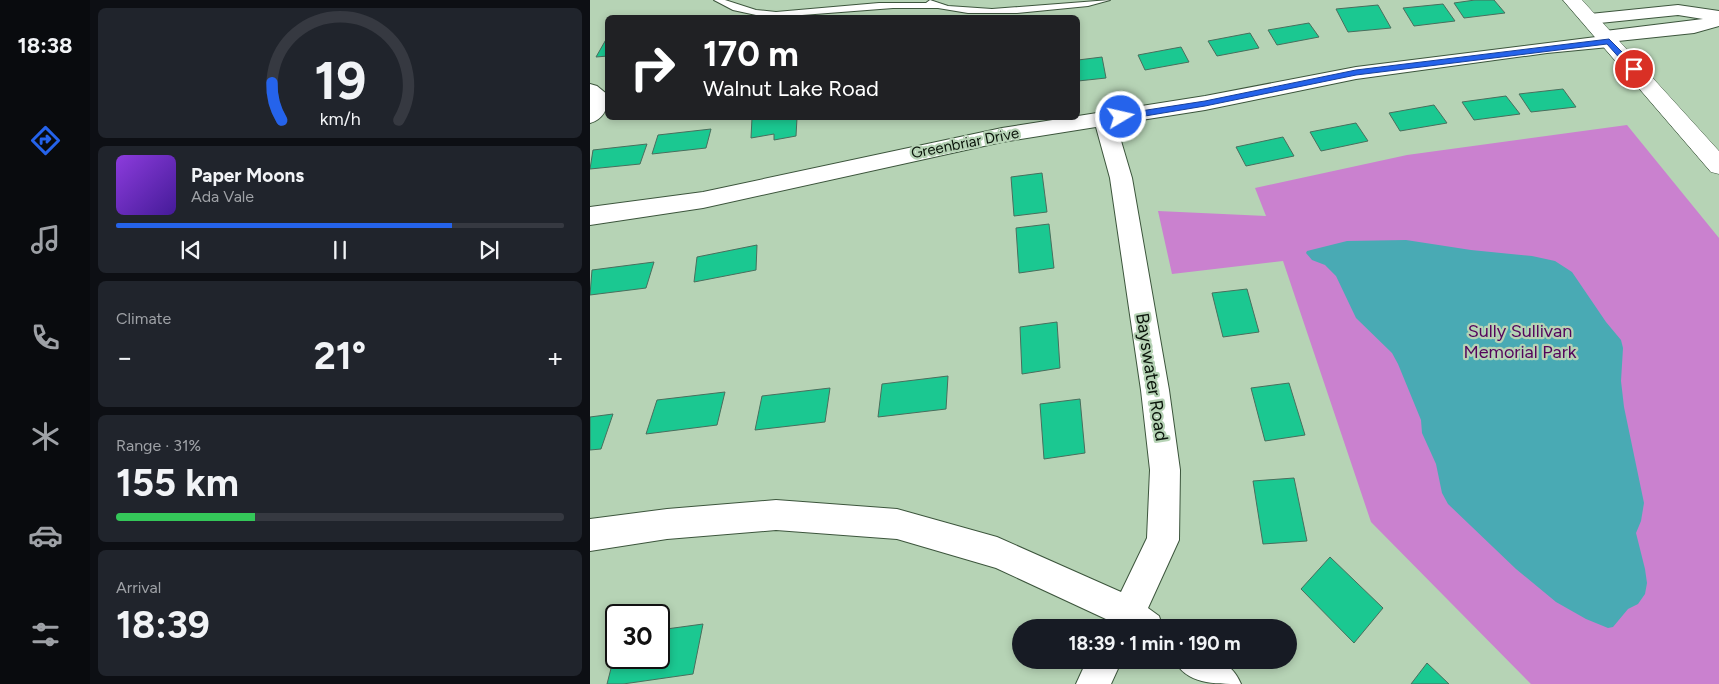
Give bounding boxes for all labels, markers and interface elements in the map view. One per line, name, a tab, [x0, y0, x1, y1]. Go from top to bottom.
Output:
text: 18:38	[17, 32, 73, 59]
text: 170 m	[703, 33, 799, 75]
icon: right	[620, 35, 685, 100]
pin	[1613, 48, 1655, 90]
text: 19	[314, 50, 366, 112]
icon: arrive	[1620, 55, 1648, 83]
text: Walnut Lake Road	[703, 75, 879, 102]
position arrow	[1094, 90, 1146, 142]
text: km/h	[320, 108, 360, 129]
icon: directions	[28, 123, 63, 158]
street label: Greenbriar Drive	[909, 124, 1021, 162]
text: Paper Moons	[191, 164, 304, 187]
text: Ada Vale	[191, 187, 254, 206]
icon: music	[28, 222, 63, 257]
icon: previous	[177, 236, 205, 264]
icon: pause	[326, 236, 354, 264]
icon: next	[475, 236, 503, 264]
text: Climate	[116, 309, 171, 328]
street label: Bayswater Road	[1131, 311, 1173, 443]
icon: phone	[28, 320, 63, 355]
park label: Sully Sullivan Memorial Park	[1464, 320, 1577, 363]
text: 21°	[314, 333, 366, 379]
text: −	[116, 340, 133, 374]
text: +	[547, 340, 564, 374]
icon: climate	[28, 419, 63, 454]
text: Range · 31%	[116, 436, 201, 455]
text: 155 km	[116, 460, 239, 506]
icon: car	[28, 518, 63, 553]
text: Arrival	[116, 578, 161, 597]
text: 18:39	[116, 602, 210, 648]
speed limit sign: 30	[605, 604, 670, 669]
icon: filters	[28, 617, 63, 652]
text: 18:39 · 1 min · 190 m	[1068, 632, 1241, 655]

